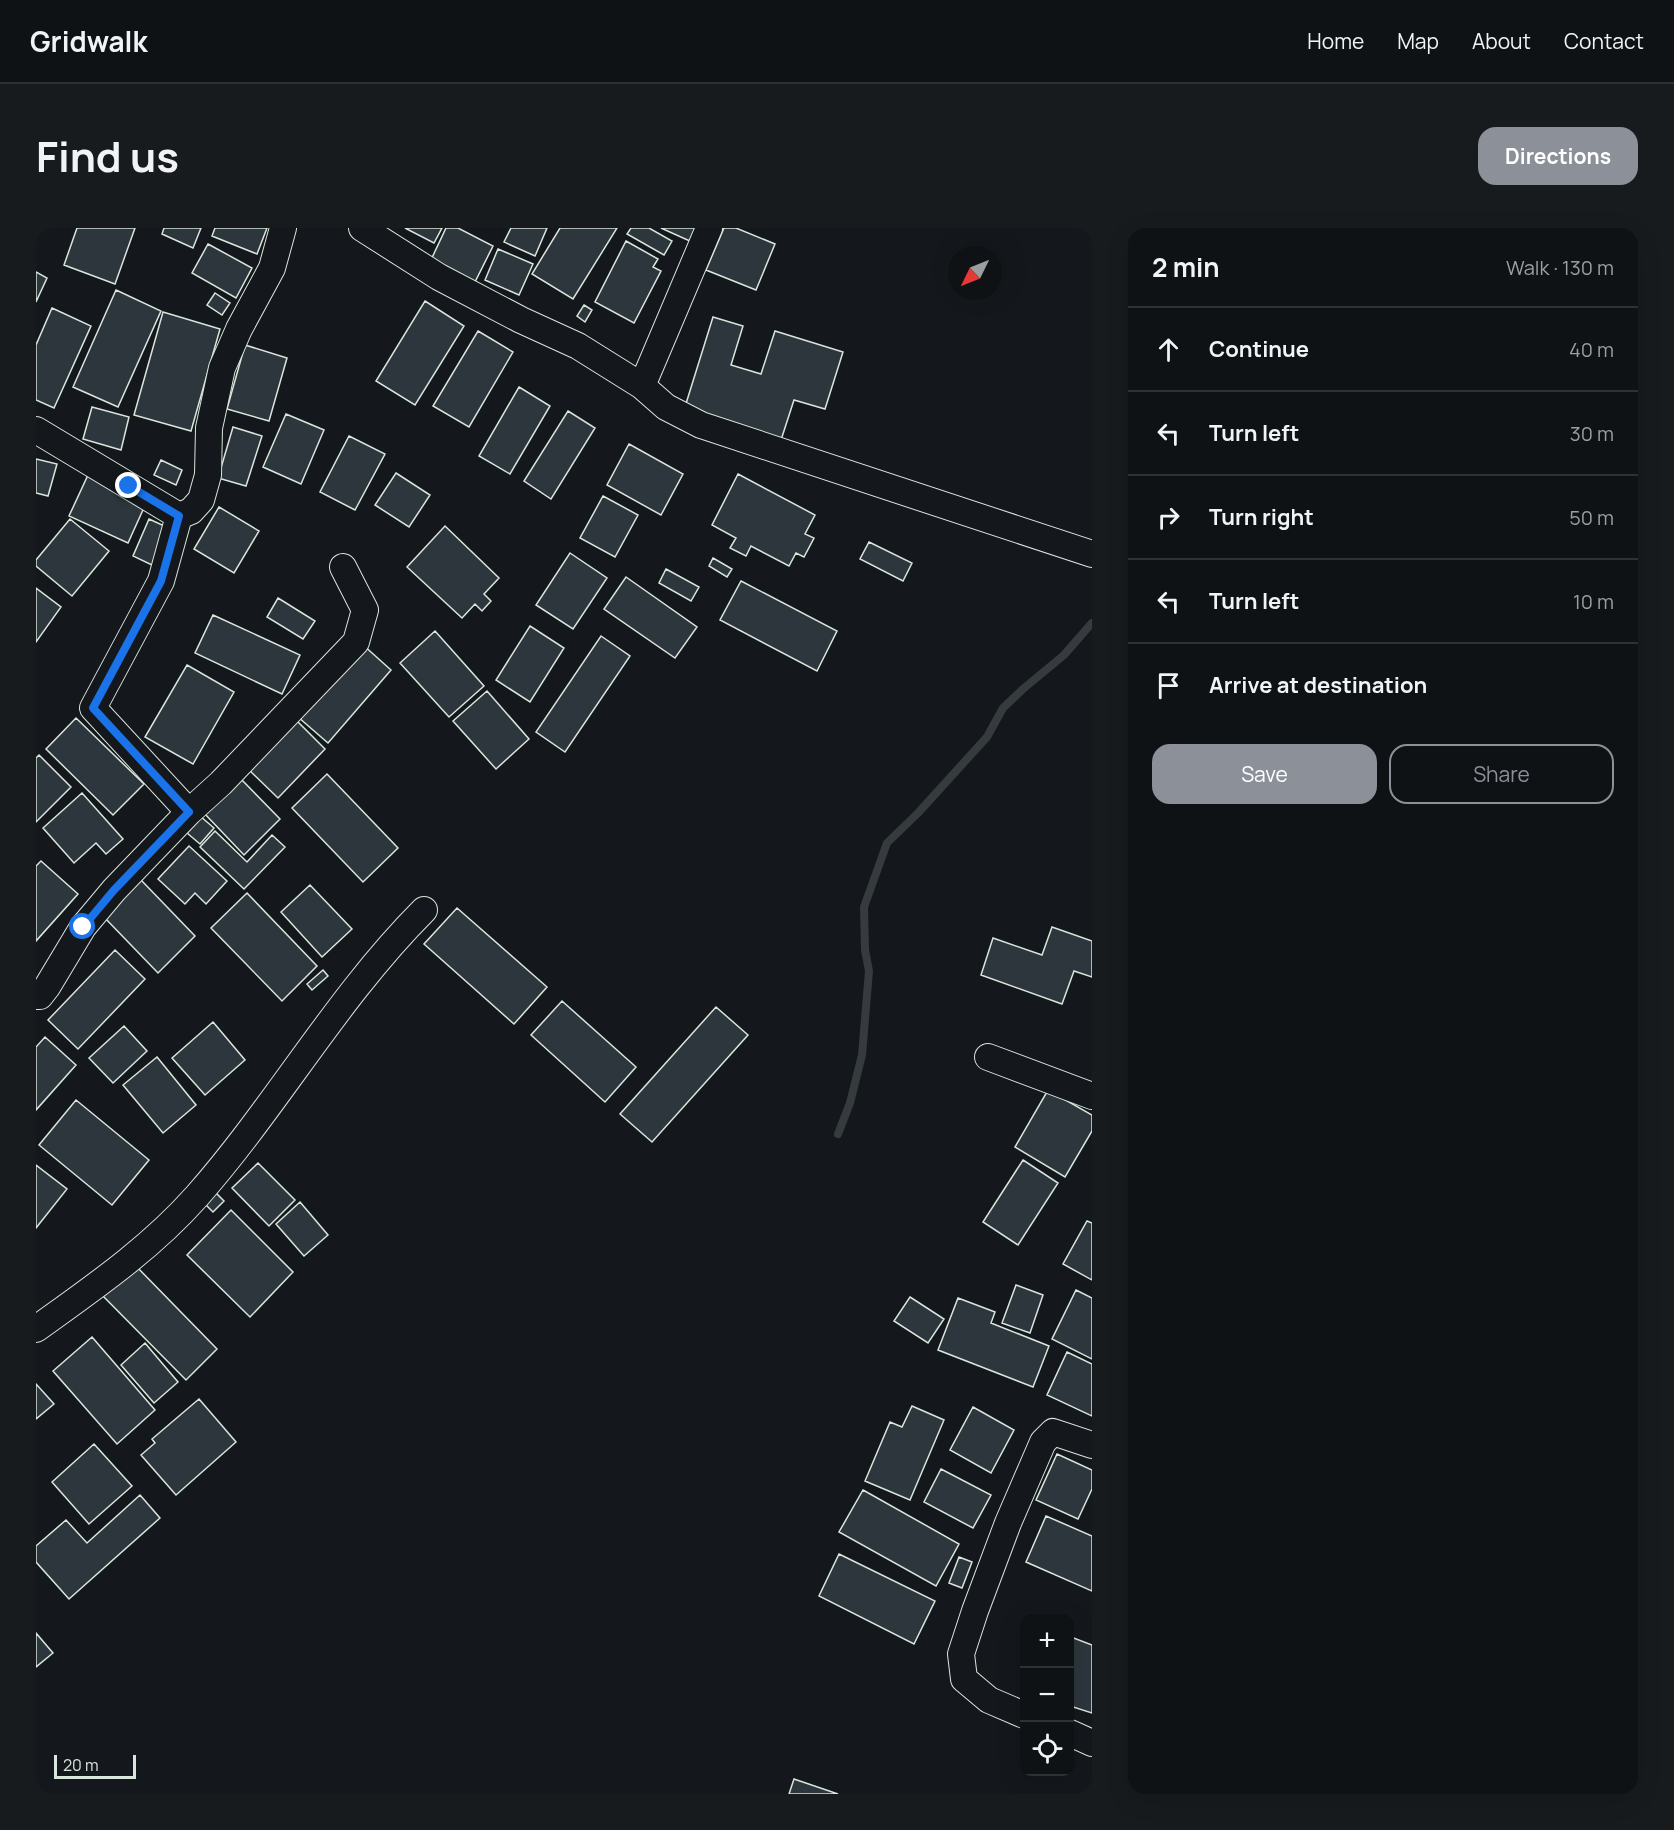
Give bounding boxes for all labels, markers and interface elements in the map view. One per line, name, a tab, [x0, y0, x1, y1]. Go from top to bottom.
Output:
text: Gridwalk	[30, 22, 147, 60]
text: Home	[1307, 27, 1364, 55]
text: Map	[1397, 27, 1439, 55]
text: About	[1472, 27, 1531, 55]
text: Contact	[1564, 27, 1644, 55]
text: Find us	[36, 127, 179, 185]
button: Directions	[1478, 127, 1638, 185]
north arrow	[948, 246, 1002, 300]
text: 2 min	[1152, 249, 1220, 285]
text: Walk · 130 m	[1506, 254, 1614, 281]
icon: ahead	[1152, 333, 1185, 366]
text: Continue	[1209, 334, 1309, 364]
text: 40 m	[1569, 336, 1614, 363]
icon: left	[1152, 417, 1185, 450]
text: Turn left	[1209, 418, 1299, 448]
text: 30 m	[1570, 420, 1614, 447]
route end	[115, 472, 141, 498]
icon: right	[1152, 501, 1185, 534]
text: Turn right	[1209, 502, 1314, 532]
text: 50 m	[1569, 504, 1614, 531]
icon: left	[1152, 585, 1185, 618]
text: Turn left	[1209, 586, 1299, 616]
text: 10 m	[1573, 588, 1614, 615]
icon: arrive	[1152, 669, 1185, 702]
text: Arrive at destination	[1209, 670, 1427, 700]
button: Save	[1152, 744, 1377, 804]
button: Share	[1389, 744, 1614, 804]
route start	[69, 913, 95, 939]
map controls	[1020, 1614, 1074, 1776]
button: +	[1020, 1614, 1074, 1668]
button: −	[1020, 1668, 1074, 1722]
button: locate	[1020, 1722, 1074, 1776]
scale bar	[54, 1752, 136, 1780]
text: 20 m	[63, 1754, 99, 1776]

